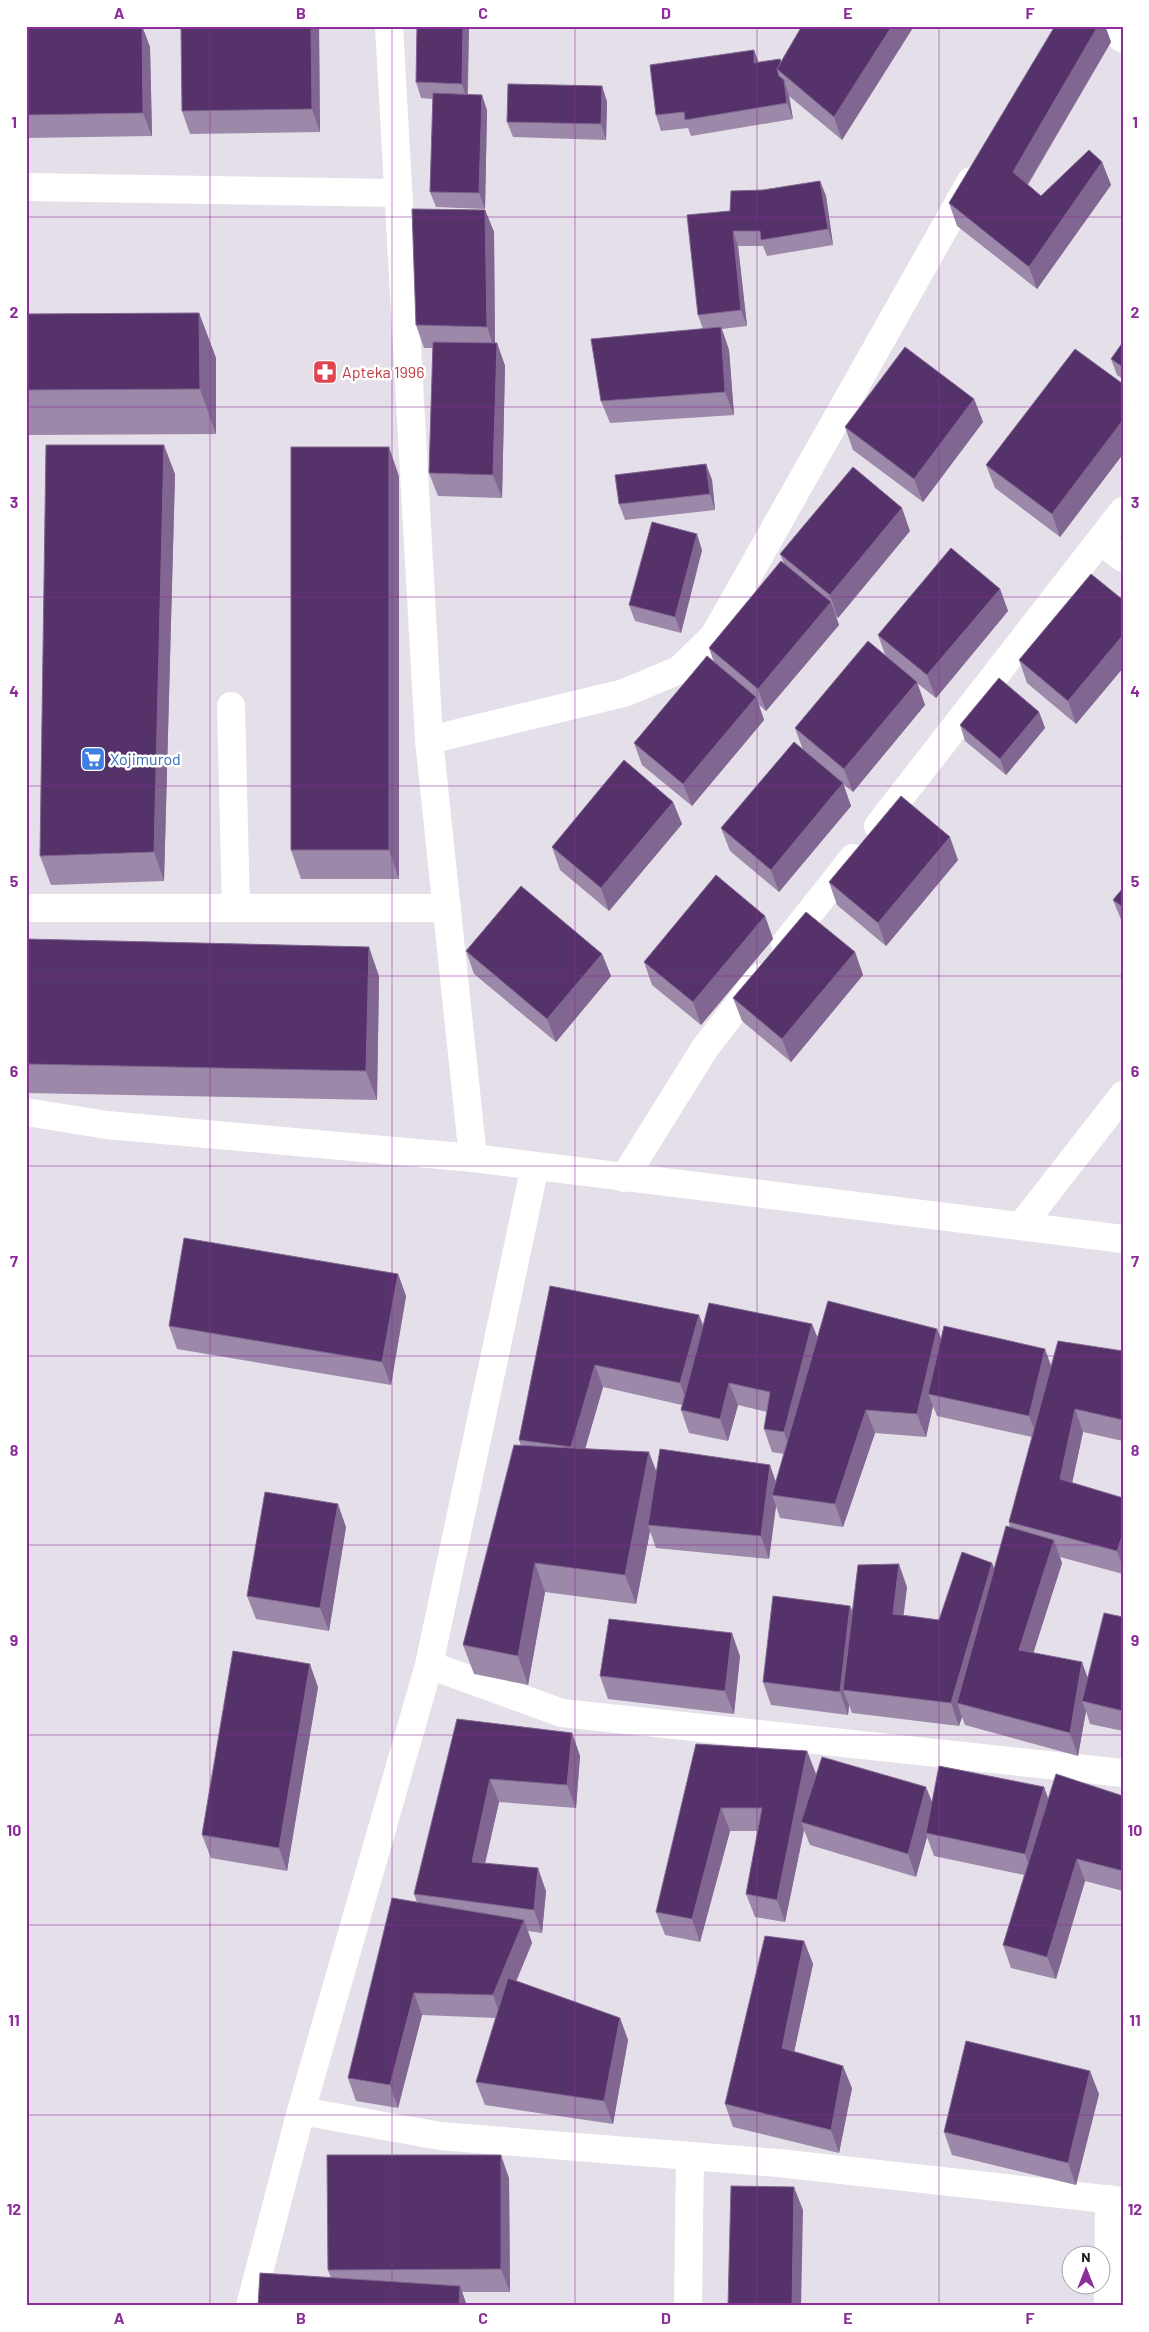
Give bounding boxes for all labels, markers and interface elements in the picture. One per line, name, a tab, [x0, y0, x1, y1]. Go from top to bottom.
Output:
text: A	[114, 3, 125, 22]
text: B	[296, 3, 306, 22]
text: C	[478, 3, 488, 22]
text: D	[661, 3, 671, 22]
text: E	[843, 3, 853, 22]
text: F	[1026, 3, 1035, 22]
text: 1	[11, 112, 17, 131]
text: 1	[1132, 112, 1138, 131]
text: 2	[10, 302, 19, 321]
text: 2	[1131, 302, 1140, 321]
pharmacy icon: Apteka 1996	[312, 359, 338, 385]
place label: Apteka 1996	[342, 362, 424, 381]
text: 3	[10, 492, 18, 511]
text: 3	[1131, 492, 1139, 511]
text: 4	[9, 681, 19, 700]
text: 4	[1130, 681, 1140, 700]
supermarket icon: Xojimurod	[80, 746, 106, 772]
place label: Xojimurod	[110, 749, 181, 768]
text: 5	[10, 871, 19, 890]
text: 5	[1131, 871, 1140, 890]
text: 6	[10, 1061, 19, 1080]
text: 6	[1131, 1061, 1140, 1080]
text: 7	[10, 1251, 18, 1270]
text: 7	[1131, 1251, 1139, 1270]
text: 8	[10, 1440, 19, 1459]
text: 8	[1131, 1440, 1140, 1459]
text: 9	[10, 1630, 18, 1649]
text: 9	[1131, 1630, 1139, 1649]
text: 10	[7, 1820, 21, 1839]
text: 10	[1128, 1820, 1142, 1839]
text: 11	[8, 2010, 20, 2029]
text: 11	[1129, 2010, 1141, 2029]
text: 12	[7, 2199, 21, 2218]
text: 12	[1128, 2199, 1142, 2218]
north arrow	[1062, 2244, 1112, 2294]
text: N	[1081, 2248, 1091, 2265]
text: A	[114, 2308, 125, 2327]
text: B	[296, 2308, 306, 2327]
text: C	[478, 2308, 488, 2327]
text: D	[661, 2308, 671, 2327]
text: E	[843, 2308, 853, 2327]
text: F	[1026, 2308, 1035, 2327]

